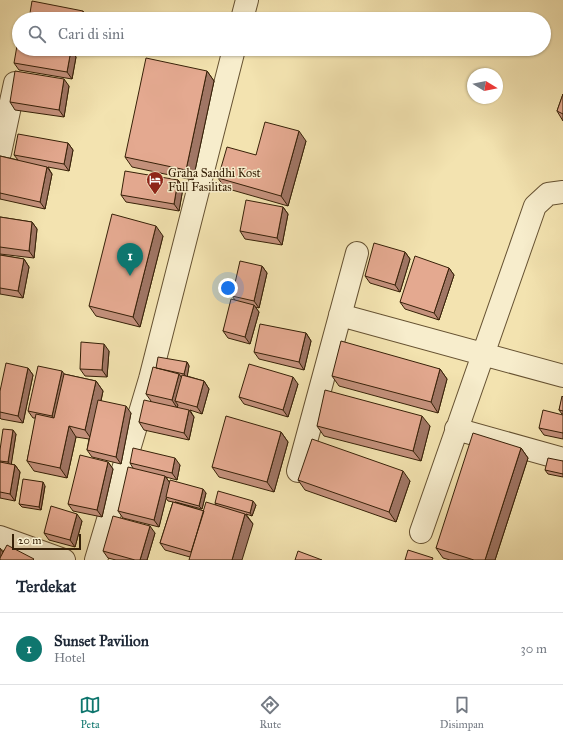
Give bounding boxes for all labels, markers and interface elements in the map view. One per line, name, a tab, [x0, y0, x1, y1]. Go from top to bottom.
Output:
search box	[12, 12, 551, 56]
icon: search	[26, 23, 48, 45]
text: Cari di sini	[58, 25, 124, 43]
north arrow	[467, 68, 503, 104]
place label: Graha Sandhi Kost Full Fasilitas	[168, 166, 262, 194]
hotel icon: Graha Sandhi Kost Full Fasilitas	[145, 170, 165, 195]
pin: 1	[117, 243, 143, 276]
your location	[218, 278, 238, 298]
scale bar	[12, 532, 81, 551]
text: 20 m	[18, 534, 41, 547]
text: Terdekat	[16, 576, 76, 597]
text: Sunset Pavilion	[54, 632, 149, 650]
text: 1	[26, 641, 32, 657]
text: 30 m	[521, 641, 547, 657]
text: Hotel	[54, 650, 85, 666]
tab: Peta	[79, 694, 101, 731]
tab: Rute	[259, 694, 281, 731]
tab: Disimpan	[440, 694, 484, 731]

